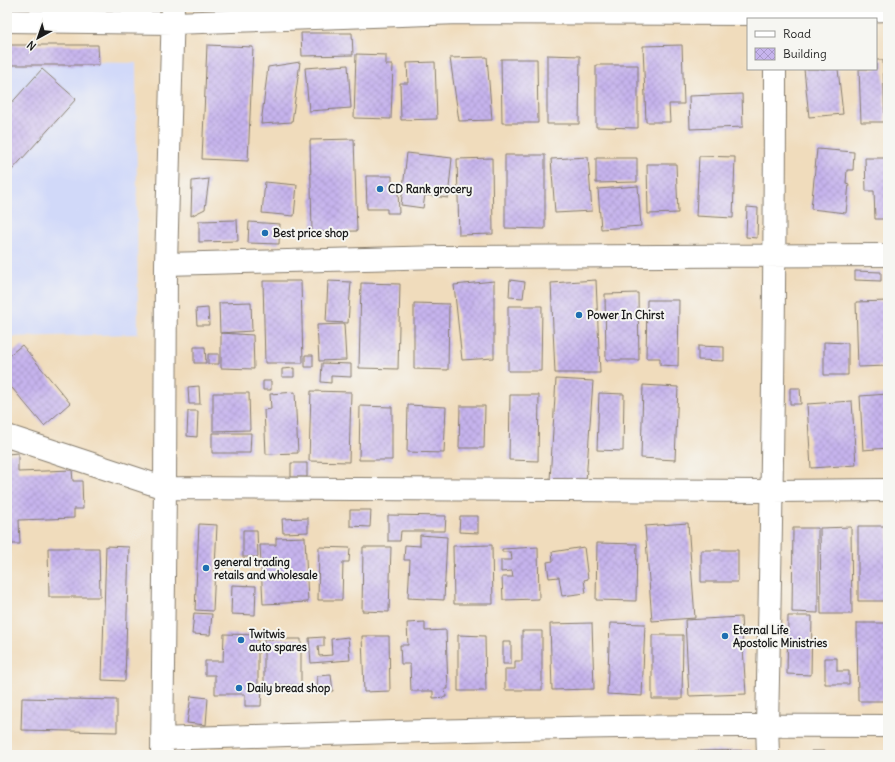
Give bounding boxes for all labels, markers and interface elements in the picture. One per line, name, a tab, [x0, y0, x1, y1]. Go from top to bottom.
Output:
north arrow	[18, 18, 58, 58]
legend	[747, 18, 877, 70]
text: Road	[783, 26, 811, 41]
text: N	[24, 38, 39, 53]
text: Building	[783, 46, 827, 61]
place label: CD Rank grocery	[388, 182, 472, 197]
marker: CD Rank grocery	[375, 184, 385, 194]
place label: Best price shop	[273, 226, 348, 241]
marker: Best price shop	[260, 228, 270, 238]
place label: Power In Chirst	[587, 308, 664, 322]
marker: Power In Chirst	[574, 310, 584, 320]
place label: general trading retails and wholesale	[214, 555, 318, 582]
marker: general trading retails and wholesale	[201, 563, 211, 573]
place label: Eternal Life Apostolic Ministries	[733, 623, 827, 651]
place label: Twitwis auto spares	[249, 627, 307, 655]
marker: Eternal Life Apostolic Ministries	[720, 631, 730, 641]
marker: Twitwis auto spares	[236, 635, 246, 645]
place label: Daily bread shop	[247, 681, 330, 696]
marker: Daily bread shop	[234, 683, 244, 693]

